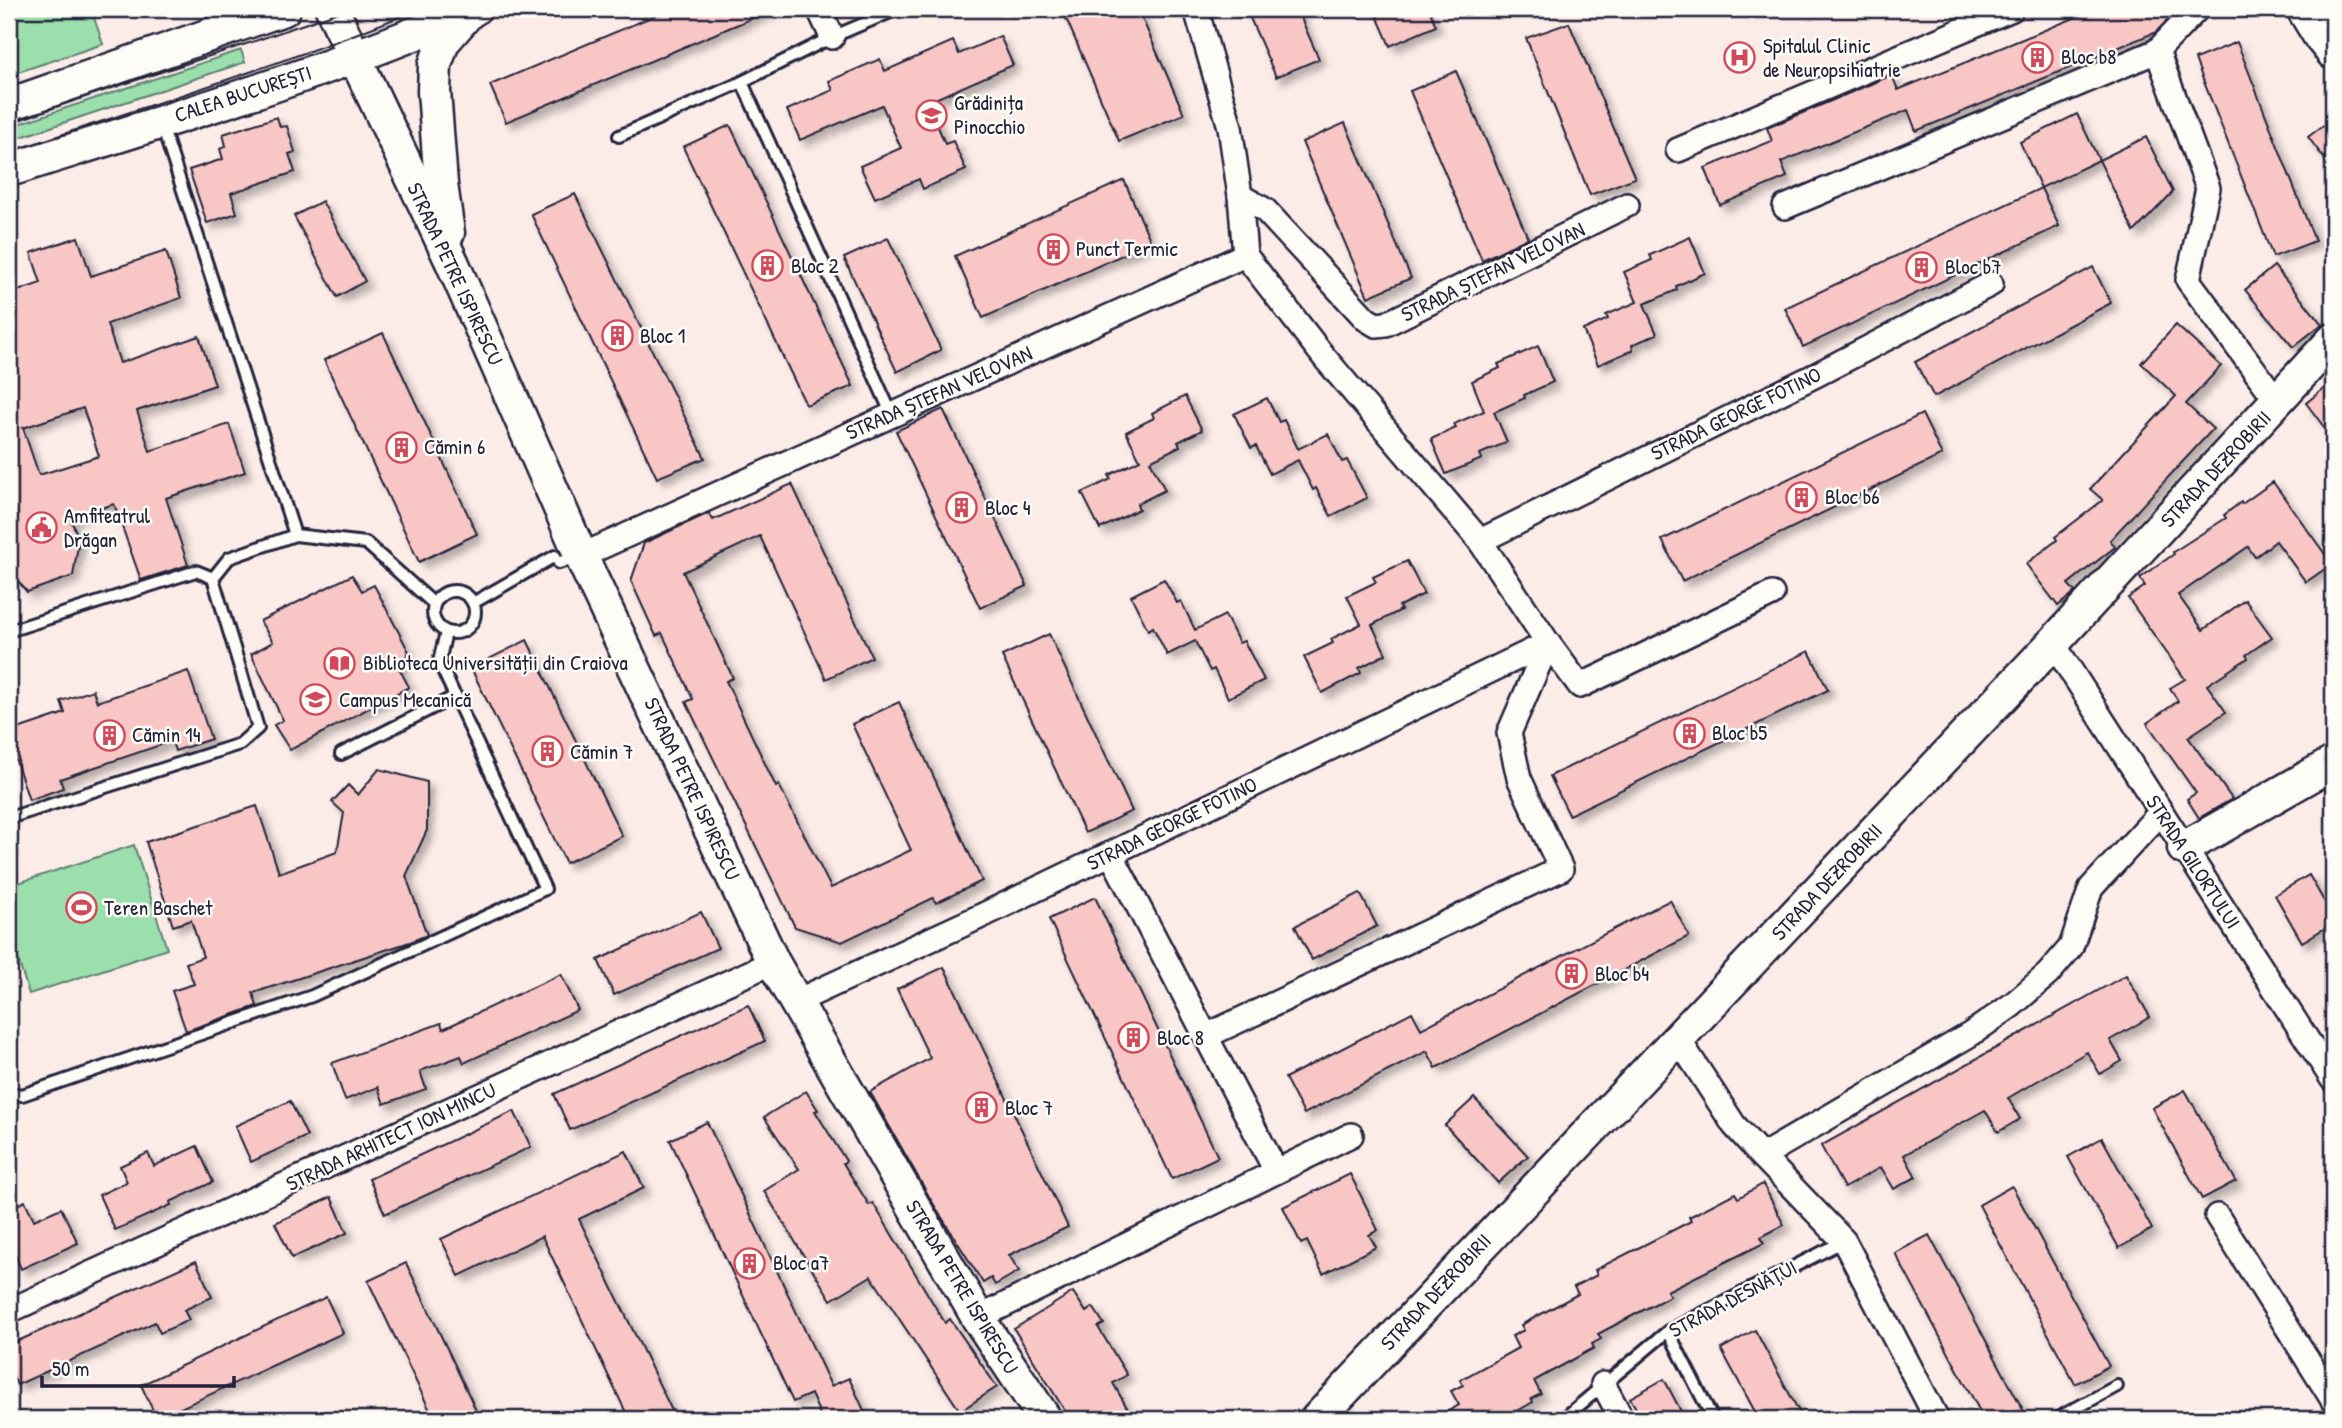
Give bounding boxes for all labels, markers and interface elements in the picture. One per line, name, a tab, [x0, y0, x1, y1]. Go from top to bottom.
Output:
place label: Spitalul Clinic de Neuropsihiatrie	[1763, 31, 1901, 84]
building icon: Bloc b8	[2021, 40, 2055, 74]
hospital icon: Spitalul Clinic de Neuropsihiatrie	[1723, 41, 1757, 75]
place label: Bloc b8	[2061, 42, 2116, 71]
street label: CALEA BUCUREȘTI	[171, 58, 315, 129]
place label: Grădinița Pinocchio	[954, 88, 1025, 141]
school or university icon: Grădinița Pinocchio	[914, 98, 948, 132]
street label: STRADA PETRE ISPIRESCU	[400, 178, 510, 370]
street label: STRADA ȘTEFAN VELOVAN	[1396, 214, 1589, 329]
building icon: Punct Termic	[1036, 232, 1070, 266]
place label: Punct Termic	[1076, 234, 1178, 263]
building icon: Bloc 2	[751, 249, 785, 283]
building icon: Bloc b7	[1905, 250, 1939, 284]
place label: Bloc 2	[791, 251, 839, 280]
place label: Bloc b7	[1945, 252, 2002, 281]
building icon: Bloc 1	[600, 319, 634, 353]
place label: Bloc 1	[640, 321, 685, 350]
street label: STRADA ȘTEFAN VELOVAN	[841, 338, 1036, 447]
street label: STRADA GEORGE FOTINO	[1646, 360, 1826, 467]
street label: STRADA DEZROBIRII	[2154, 404, 2278, 534]
building icon: Cămin 6	[384, 430, 418, 464]
place label: Cămin 6	[424, 432, 485, 461]
building icon: Bloc b6	[1785, 480, 1819, 514]
place label: Bloc b6	[1825, 482, 1880, 511]
building icon: Bloc 4	[945, 491, 979, 525]
place label: Bloc 4	[985, 493, 1031, 522]
place label: Amfiteatrul Drăgan	[64, 501, 150, 554]
public building icon: Amfiteatrul Drăgan	[24, 511, 58, 545]
library icon: Biblioteca Universității din Craiova	[323, 646, 357, 680]
place label: Biblioteca Universității din Craiova	[363, 648, 628, 677]
school or university icon: Campus Mecanică	[299, 683, 333, 717]
place label: Campus Mecanică	[339, 685, 471, 714]
street label: STRADA PETRE ISPIRESCU	[637, 693, 747, 885]
building icon: Bloc b5	[1672, 716, 1706, 750]
building icon: Cămin 14	[92, 718, 126, 752]
place label: Bloc b5	[1712, 718, 1767, 747]
place label: Cămin 14	[132, 720, 201, 749]
building icon: Cămin 7	[530, 735, 564, 769]
place label: Cămin 7	[570, 737, 633, 766]
street label: STRADA GEORGE FOTINO	[1082, 770, 1262, 877]
street label: STRADA GILORTULUI	[2139, 789, 2248, 934]
street label: STRADA DEZROBIRII	[1765, 817, 1889, 947]
sports icon: Teren Baschet	[64, 891, 98, 925]
place label: Teren Baschet	[104, 893, 213, 922]
building icon: Bloc b4	[1555, 957, 1589, 991]
place label: Bloc b4	[1595, 959, 1649, 988]
building icon: Bloc 8	[1117, 1021, 1151, 1055]
place label: Bloc 8	[1157, 1023, 1204, 1052]
street label: STRADA ARHITECT ION MINCU	[281, 1075, 500, 1198]
building icon: Bloc 7	[965, 1091, 999, 1125]
place label: Bloc 7	[1005, 1093, 1053, 1122]
street label: STRADA PETRE ISPIRESCU	[899, 1194, 1026, 1379]
street label: STRADA DEZROBIRII	[1374, 1227, 1498, 1357]
building icon: Bloc a7	[733, 1246, 767, 1280]
place label: Bloc a7	[773, 1248, 829, 1277]
street label: STRADA DESNĂȚUI	[1664, 1253, 1802, 1344]
scale bar	[42, 1344, 234, 1388]
text: 50 m	[52, 1354, 89, 1383]

